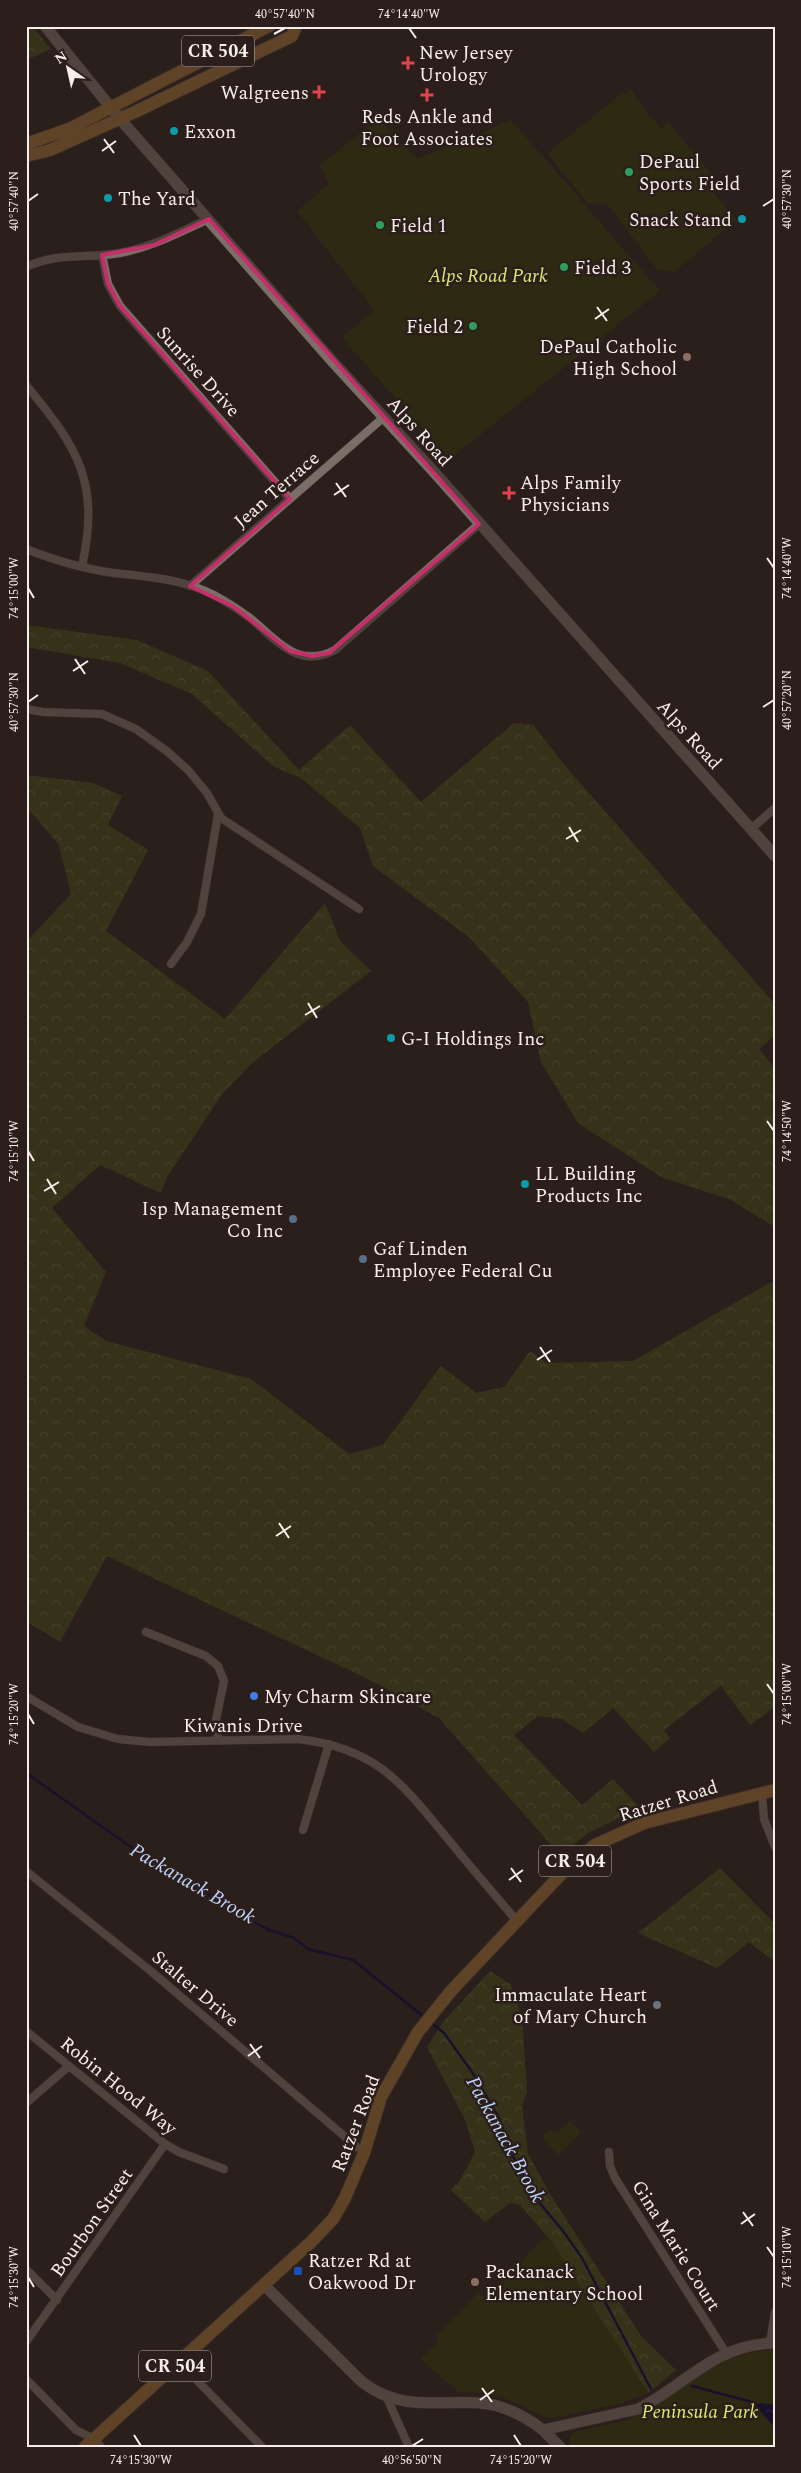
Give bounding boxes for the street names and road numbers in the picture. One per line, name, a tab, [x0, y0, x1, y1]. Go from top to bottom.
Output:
road number: CR 504	[182, 36, 254, 66]
street label: Sunrise Drive	[149, 320, 247, 424]
street label: Alps Road	[379, 390, 459, 474]
street label: Jean Terrace	[228, 445, 326, 536]
street label: Alps Road	[649, 693, 729, 777]
street label: Kiwanis Drive	[183, 1712, 303, 1741]
street label: Ratzer Road	[615, 1773, 721, 1830]
road number: CR 504	[539, 1845, 611, 1876]
street label: Stalter Drive	[145, 1944, 245, 2035]
street label: Robin Hood Way	[53, 2030, 183, 2143]
street label: Ratzer Road	[325, 2071, 388, 2176]
street label: Bourbon Street	[44, 2162, 141, 2284]
street label: Gina Marie Court	[624, 2175, 728, 2317]
road number: CR 504	[139, 2350, 211, 2382]

